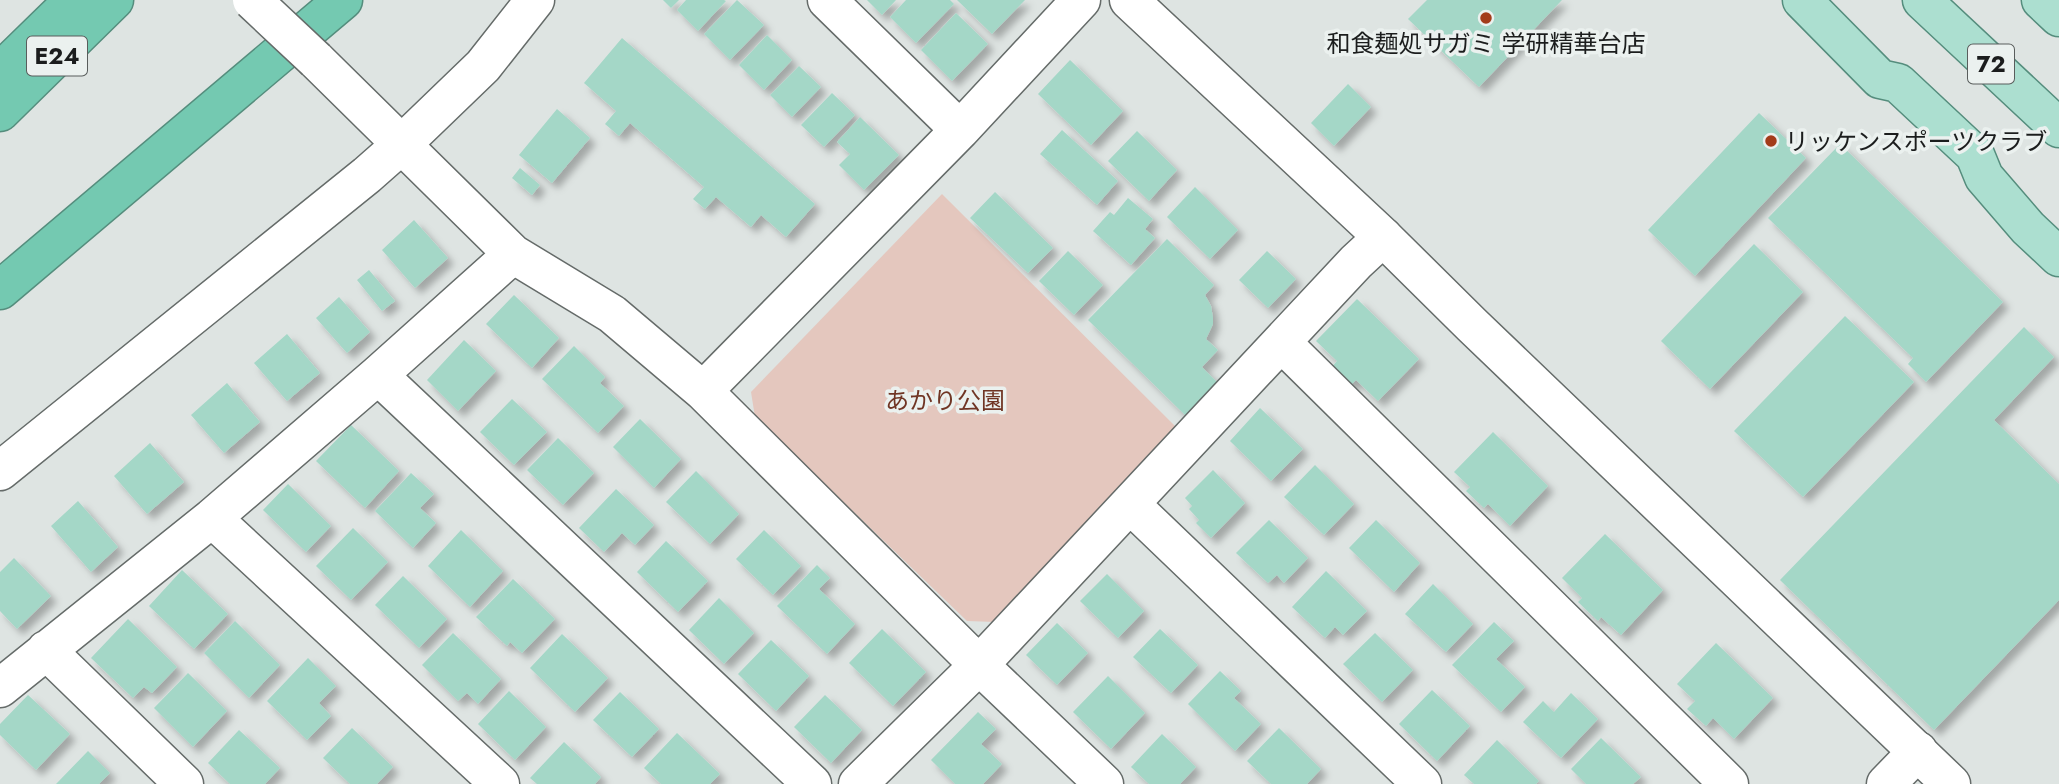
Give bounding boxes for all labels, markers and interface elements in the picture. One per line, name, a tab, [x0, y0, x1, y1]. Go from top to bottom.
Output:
marker: 和食麺処サガミ 学研精華台店	[1478, 10, 1494, 26]
place label: 和食麺処サガミ 学研精華台店	[1326, 26, 1646, 61]
road number: E24	[27, 36, 87, 76]
road number: 72	[1968, 44, 2014, 83]
place label: リッケンスポーツクラブ	[1785, 124, 2047, 159]
marker: リッケンスポーツクラブ	[1763, 133, 1779, 149]
park label: あかり公園	[885, 383, 1005, 418]

